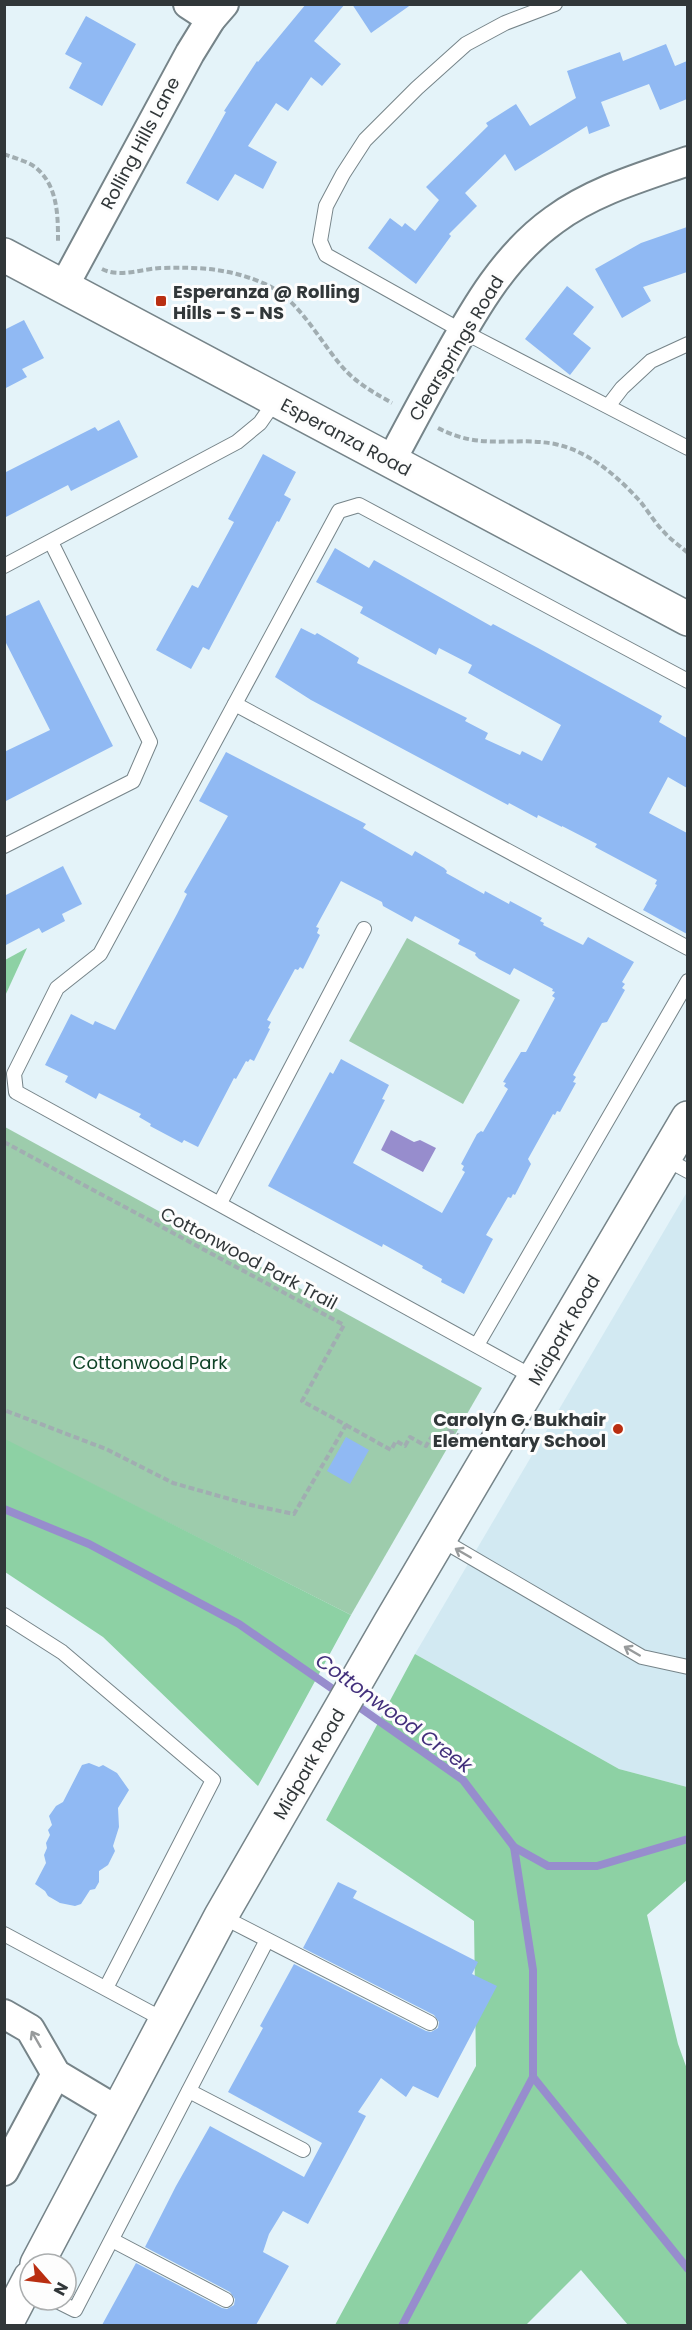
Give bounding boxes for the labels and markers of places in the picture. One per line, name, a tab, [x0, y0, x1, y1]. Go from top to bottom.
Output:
place label: Esperanza @ Rolling Hills - S - NS	[173, 279, 360, 325]
marker: Esperanza @ Rolling Hills - S - NS	[154, 294, 168, 308]
place label: Carolyn G. Bukhair Elementary School	[433, 1407, 606, 1453]
marker: Carolyn G. Bukhair Elementary School	[611, 1422, 625, 1436]

